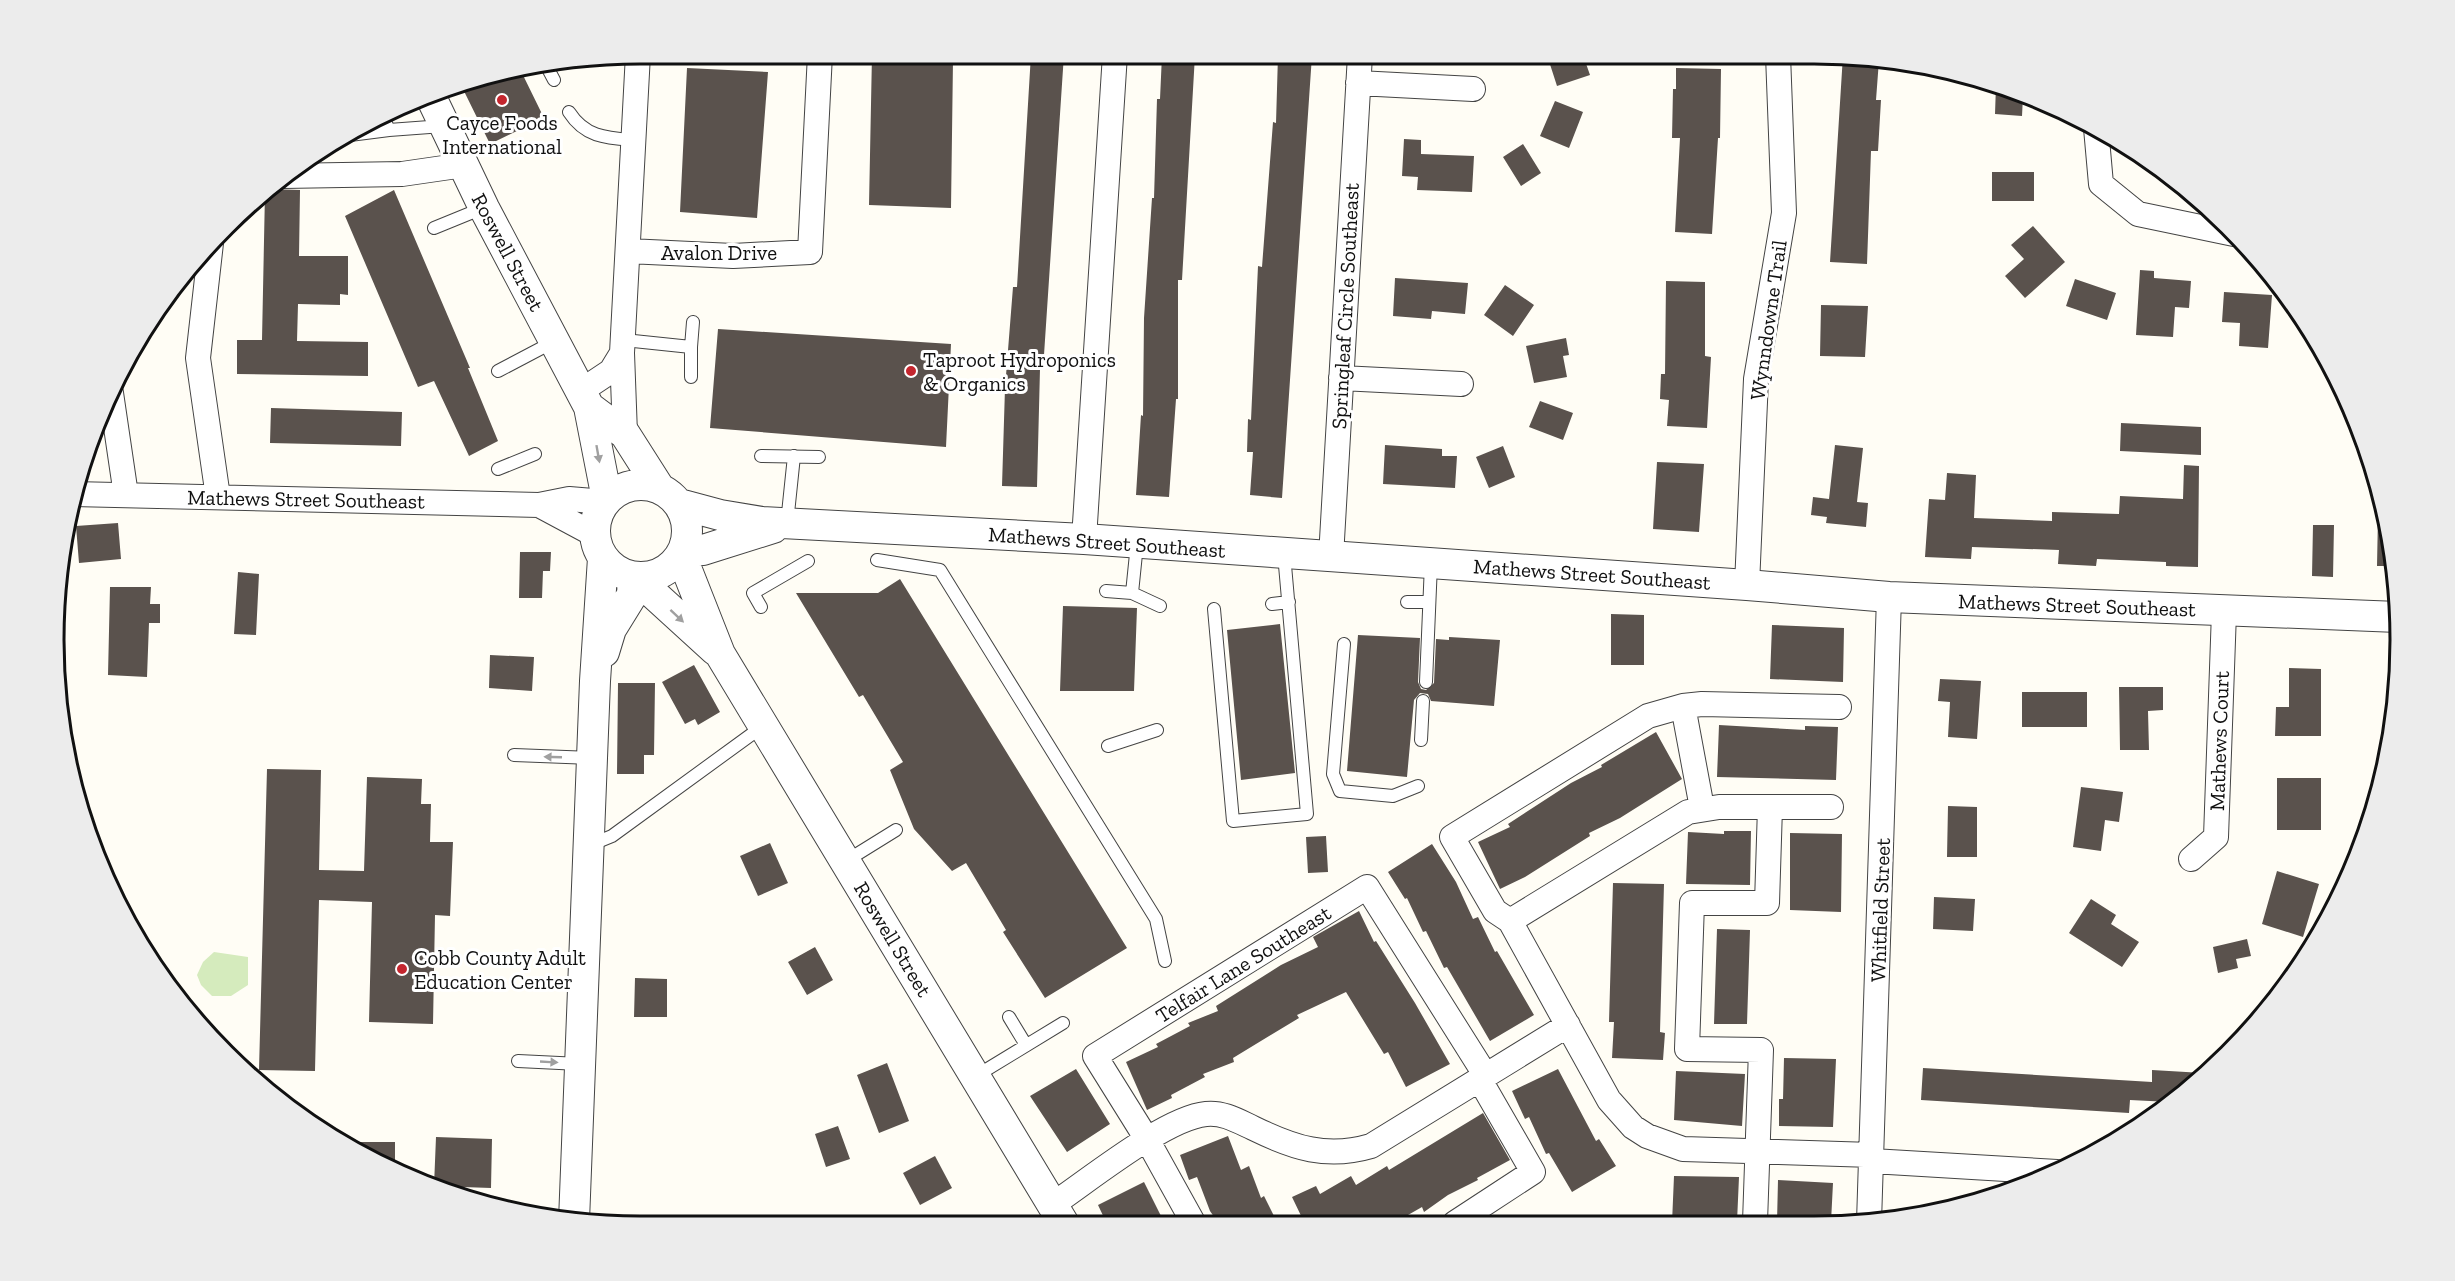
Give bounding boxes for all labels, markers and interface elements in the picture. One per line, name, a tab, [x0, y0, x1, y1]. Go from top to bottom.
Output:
marker: Cayce Foods International	[495, 93, 509, 107]
place label: Cayce Foods International	[442, 110, 562, 159]
street label: Springleaf Circle Southeast	[1326, 182, 1364, 430]
street label: Roswell Street	[467, 189, 550, 315]
street label: Wynndowne Trail	[1744, 238, 1792, 402]
street label: Avalon Drive	[661, 240, 777, 265]
place label: Taproot Hydroponics & Organics	[923, 347, 1116, 396]
marker: Taproot Hydroponics & Organics	[904, 364, 918, 378]
one-way arrow	[593, 444, 602, 463]
street label: Mathews Street Southeast	[187, 484, 425, 514]
street label: Mathews Street Southeast	[987, 521, 1227, 563]
street label: Mathews Street Southeast	[1472, 553, 1712, 595]
street label: Mathews Street Southeast	[1958, 588, 2197, 622]
one-way arrow	[670, 609, 685, 623]
street label: Mathews Court	[2204, 670, 2234, 812]
one-way arrow	[543, 752, 562, 761]
street label: Whitfield Street	[1865, 837, 1895, 982]
street label: Roswell Street	[849, 877, 937, 1001]
street label: Telfair Lane Southeast	[1151, 900, 1335, 1028]
place label: Cobb County Adult Education Center	[414, 945, 586, 994]
marker: Cobb County Adult Education Center	[395, 962, 409, 976]
one-way arrow	[540, 1058, 559, 1067]

